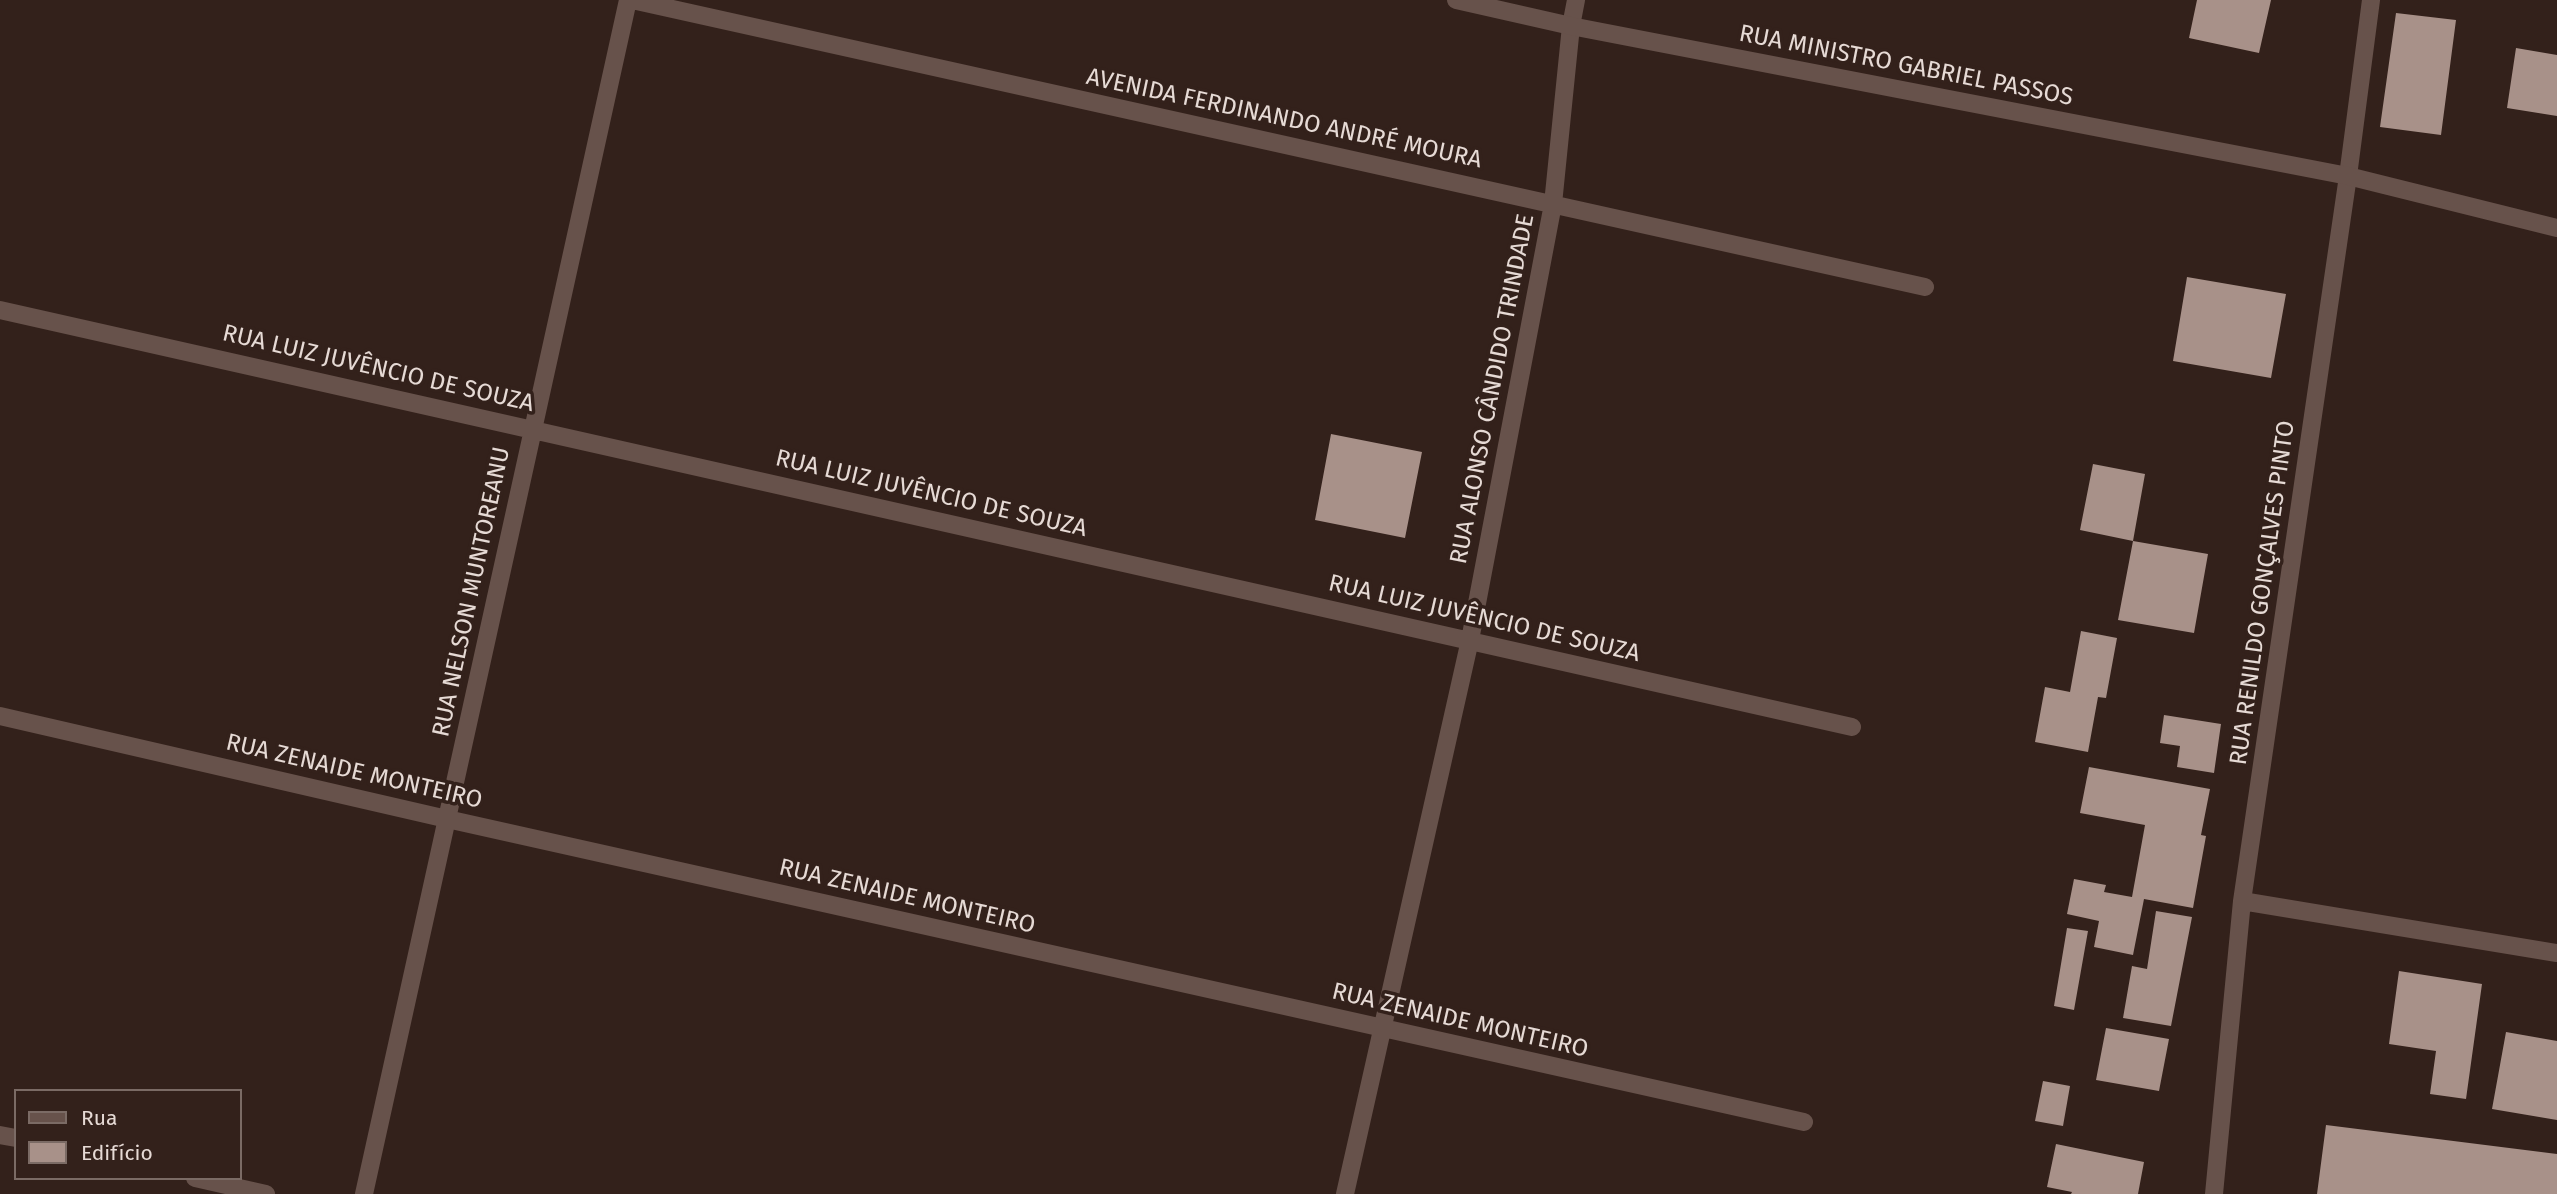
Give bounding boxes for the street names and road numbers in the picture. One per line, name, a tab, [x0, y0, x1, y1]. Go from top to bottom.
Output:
street label: RUA MINISTRO GABRIEL PASSOS	[1737, 19, 2075, 113]
street label: AVENIDA FERDINANDO ANDRÉ MOURA	[1084, 63, 1484, 175]
street label: RUA ALONSO CÂNDIDO TRINDADE	[1445, 212, 1541, 566]
street label: RUA LUIZ JUVÊNCIO DE SOUZA	[219, 319, 537, 419]
street label: RUA RENILDO GONÇALVES PINTO	[2225, 419, 2301, 767]
street label: RUA NELSON MUNTOREANU	[427, 444, 517, 740]
street label: RUA LUIZ JUVÊNCIO DE SOUZA	[772, 444, 1090, 544]
street label: RUA LUIZ JUVÊNCIO DE SOUZA	[1325, 569, 1643, 669]
street label: RUA ZENAIDE MONTEIRO	[223, 728, 485, 816]
street label: RUA ZENAIDE MONTEIRO	[776, 853, 1038, 941]
street label: RUA ZENAIDE MONTEIRO	[1329, 977, 1591, 1065]

